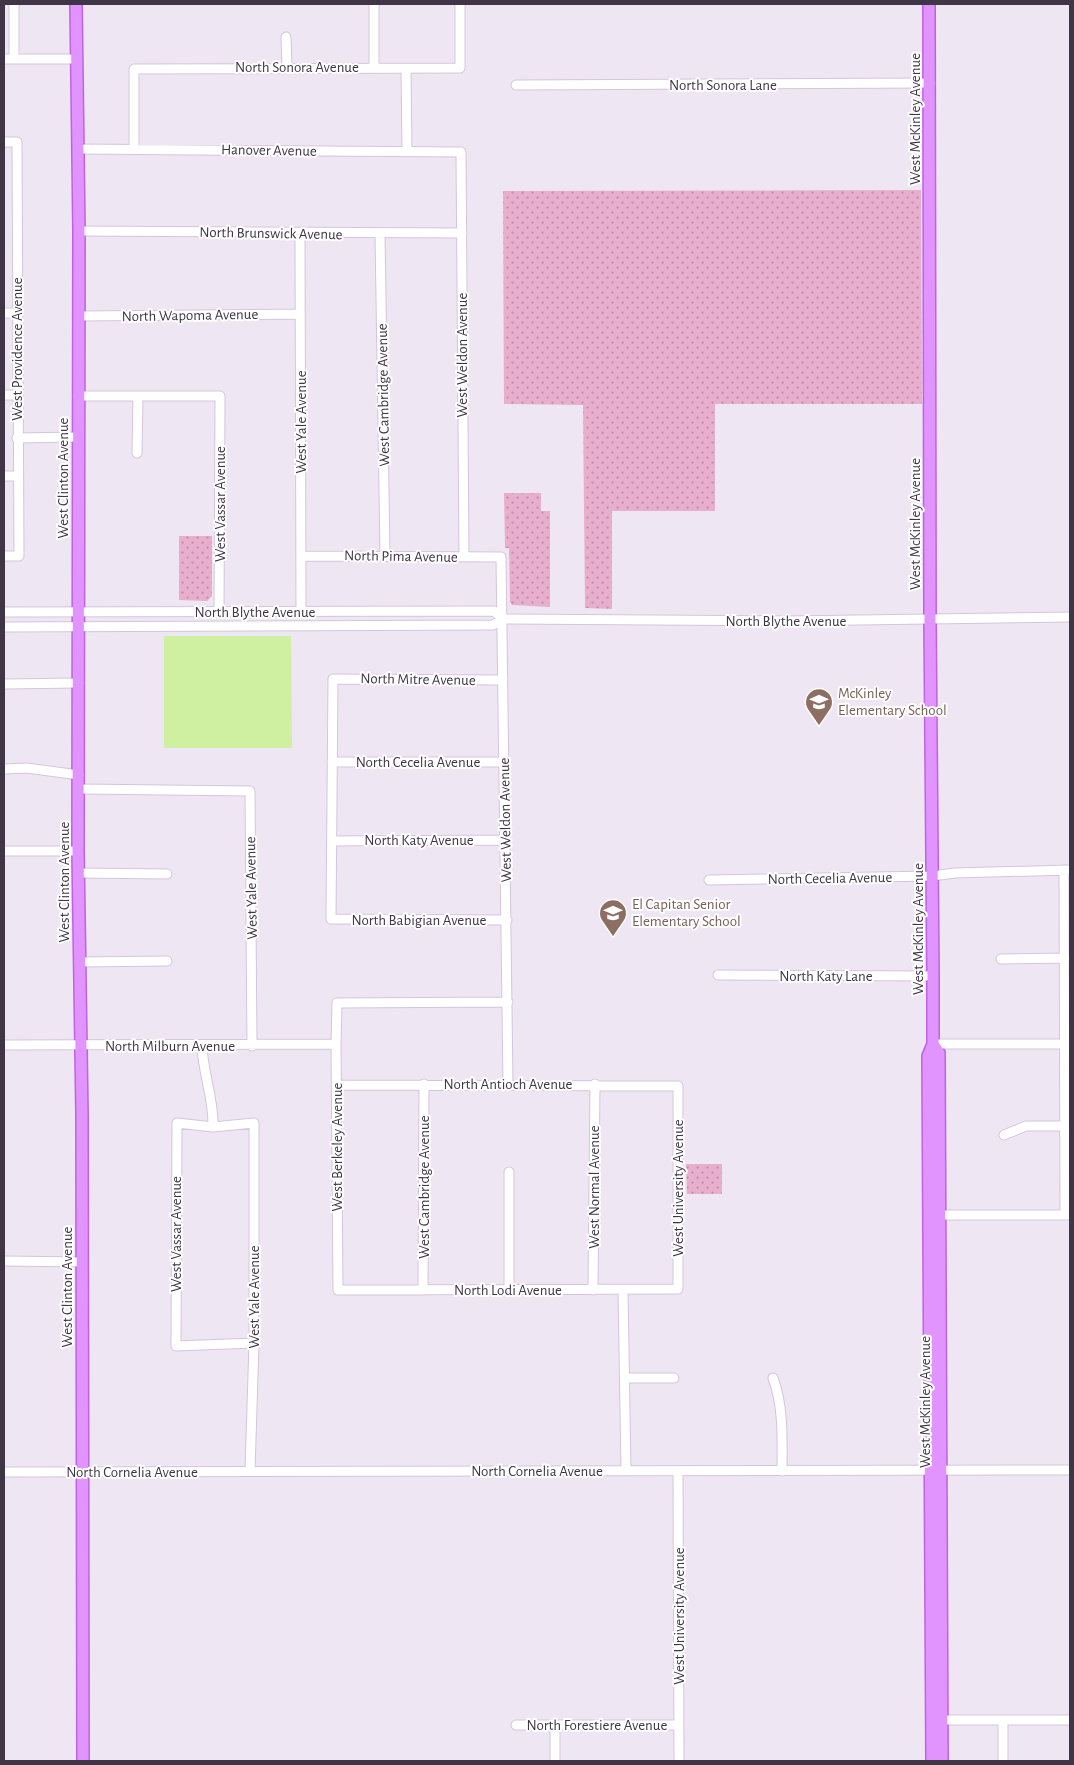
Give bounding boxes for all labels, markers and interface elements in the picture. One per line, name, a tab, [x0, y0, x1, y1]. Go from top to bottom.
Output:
street label: West McKinley Avenue	[908, 53, 923, 185]
street label: North Sonora Avenue	[235, 60, 359, 75]
street label: North Sonora Lane	[669, 78, 777, 93]
street label: Hanover Avenue	[221, 142, 317, 159]
street label: North Brunswick Avenue	[199, 225, 343, 242]
street label: West Providence Avenue	[10, 277, 25, 421]
street label: West Weldon Avenue	[455, 293, 470, 417]
street label: North Wapoma Avenue	[122, 307, 258, 324]
street label: West Cambridge Avenue	[375, 323, 392, 467]
street label: West Yale Avenue	[294, 370, 309, 474]
street label: West Clinton Avenue	[56, 417, 71, 539]
street label: West Vassar Avenue	[213, 446, 228, 562]
street label: West McKinley Avenue	[908, 458, 923, 590]
street label: North Pima Avenue	[344, 548, 458, 565]
street label: North Blythe Avenue	[195, 605, 316, 620]
street label: North Blythe Avenue	[726, 614, 847, 629]
street label: North Mitre Avenue	[360, 671, 476, 688]
place label: McKinley Elementary School	[838, 686, 947, 718]
school or university icon: McKinley Elementary School	[804, 687, 834, 726]
street label: North Cecelia Avenue	[356, 755, 480, 770]
street label: West Weldon Avenue	[497, 757, 514, 882]
street label: West Clinton Avenue	[57, 821, 72, 943]
street label: North Katy Avenue	[364, 833, 474, 848]
street label: West Yale Avenue	[243, 836, 260, 940]
street label: West McKinley Avenue	[911, 863, 926, 995]
street label: North Cecelia Avenue	[768, 870, 893, 887]
place label: El Capitan Senior Elementary School	[632, 897, 741, 929]
school or university icon: El Capitan Senior Elementary School	[598, 898, 628, 937]
street label: North Babigian Avenue	[351, 913, 487, 928]
street label: North Katy Lane	[779, 969, 873, 984]
street label: North Milburn Avenue	[105, 1039, 235, 1054]
street label: North Antioch Avenue	[444, 1077, 573, 1092]
street label: West Berkeley Avenue	[330, 1082, 345, 1211]
street label: West Cambridge Avenue	[417, 1115, 432, 1259]
street label: West University Avenue	[671, 1119, 686, 1257]
street label: West Normal Avenue	[587, 1125, 602, 1249]
street label: West Vassar Avenue	[169, 1176, 184, 1292]
street label: West Clinton Avenue	[60, 1226, 75, 1348]
street label: West Yale Avenue	[247, 1245, 262, 1349]
street label: North Lodi Avenue	[454, 1283, 562, 1298]
street label: West McKinley Avenue	[918, 1336, 933, 1468]
street label: North Cornelia Avenue	[471, 1464, 603, 1479]
street label: North Cornelia Avenue	[66, 1465, 198, 1480]
street label: West University Avenue	[672, 1547, 687, 1685]
street label: North Forestiere Avenue	[527, 1718, 667, 1733]

